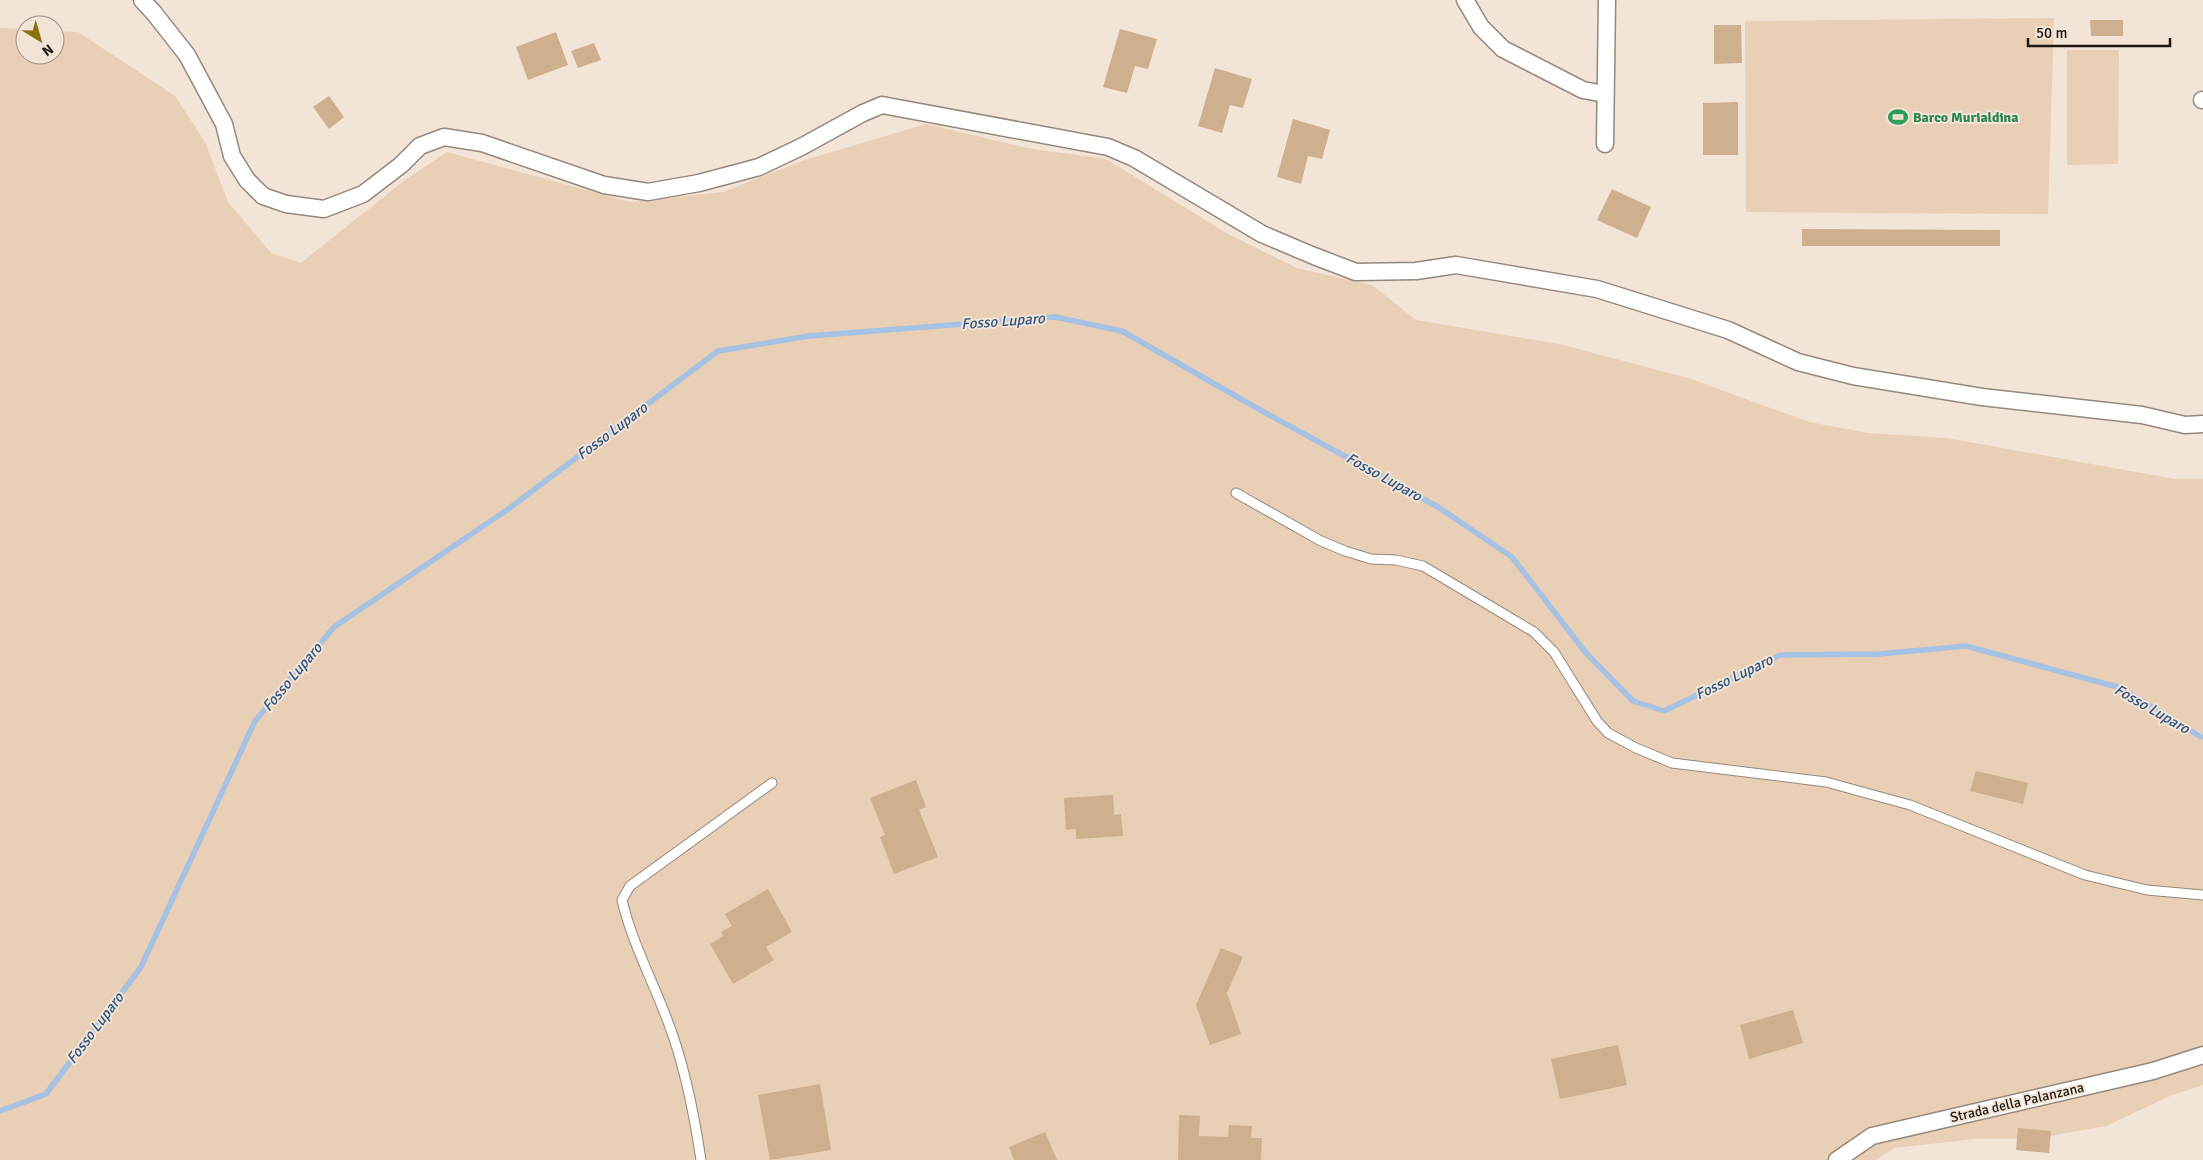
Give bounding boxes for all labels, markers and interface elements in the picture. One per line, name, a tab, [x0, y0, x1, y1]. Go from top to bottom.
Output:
north arrow	[15, 15, 65, 65]
scale bar	[2028, 15, 2170, 47]
text: 50 m	[2036, 24, 2067, 42]
text: N	[39, 40, 57, 60]
sports icon: Barco Murialdina	[1887, 106, 1909, 128]
place label: Barco Murialdina	[1913, 109, 2018, 126]
water label: Fosso Luparo	[961, 309, 1047, 333]
water label: Fosso Luparo	[573, 398, 652, 463]
water label: Fosso Luparo	[1343, 449, 1426, 506]
water label: Fosso Luparo	[258, 638, 327, 715]
water label: Fosso Luparo	[1692, 650, 1777, 703]
water label: Fosso Luparo	[2111, 680, 2194, 738]
water label: Fosso Luparo	[63, 988, 128, 1067]
street label: Strada della Palanzana	[1949, 1079, 2086, 1126]

